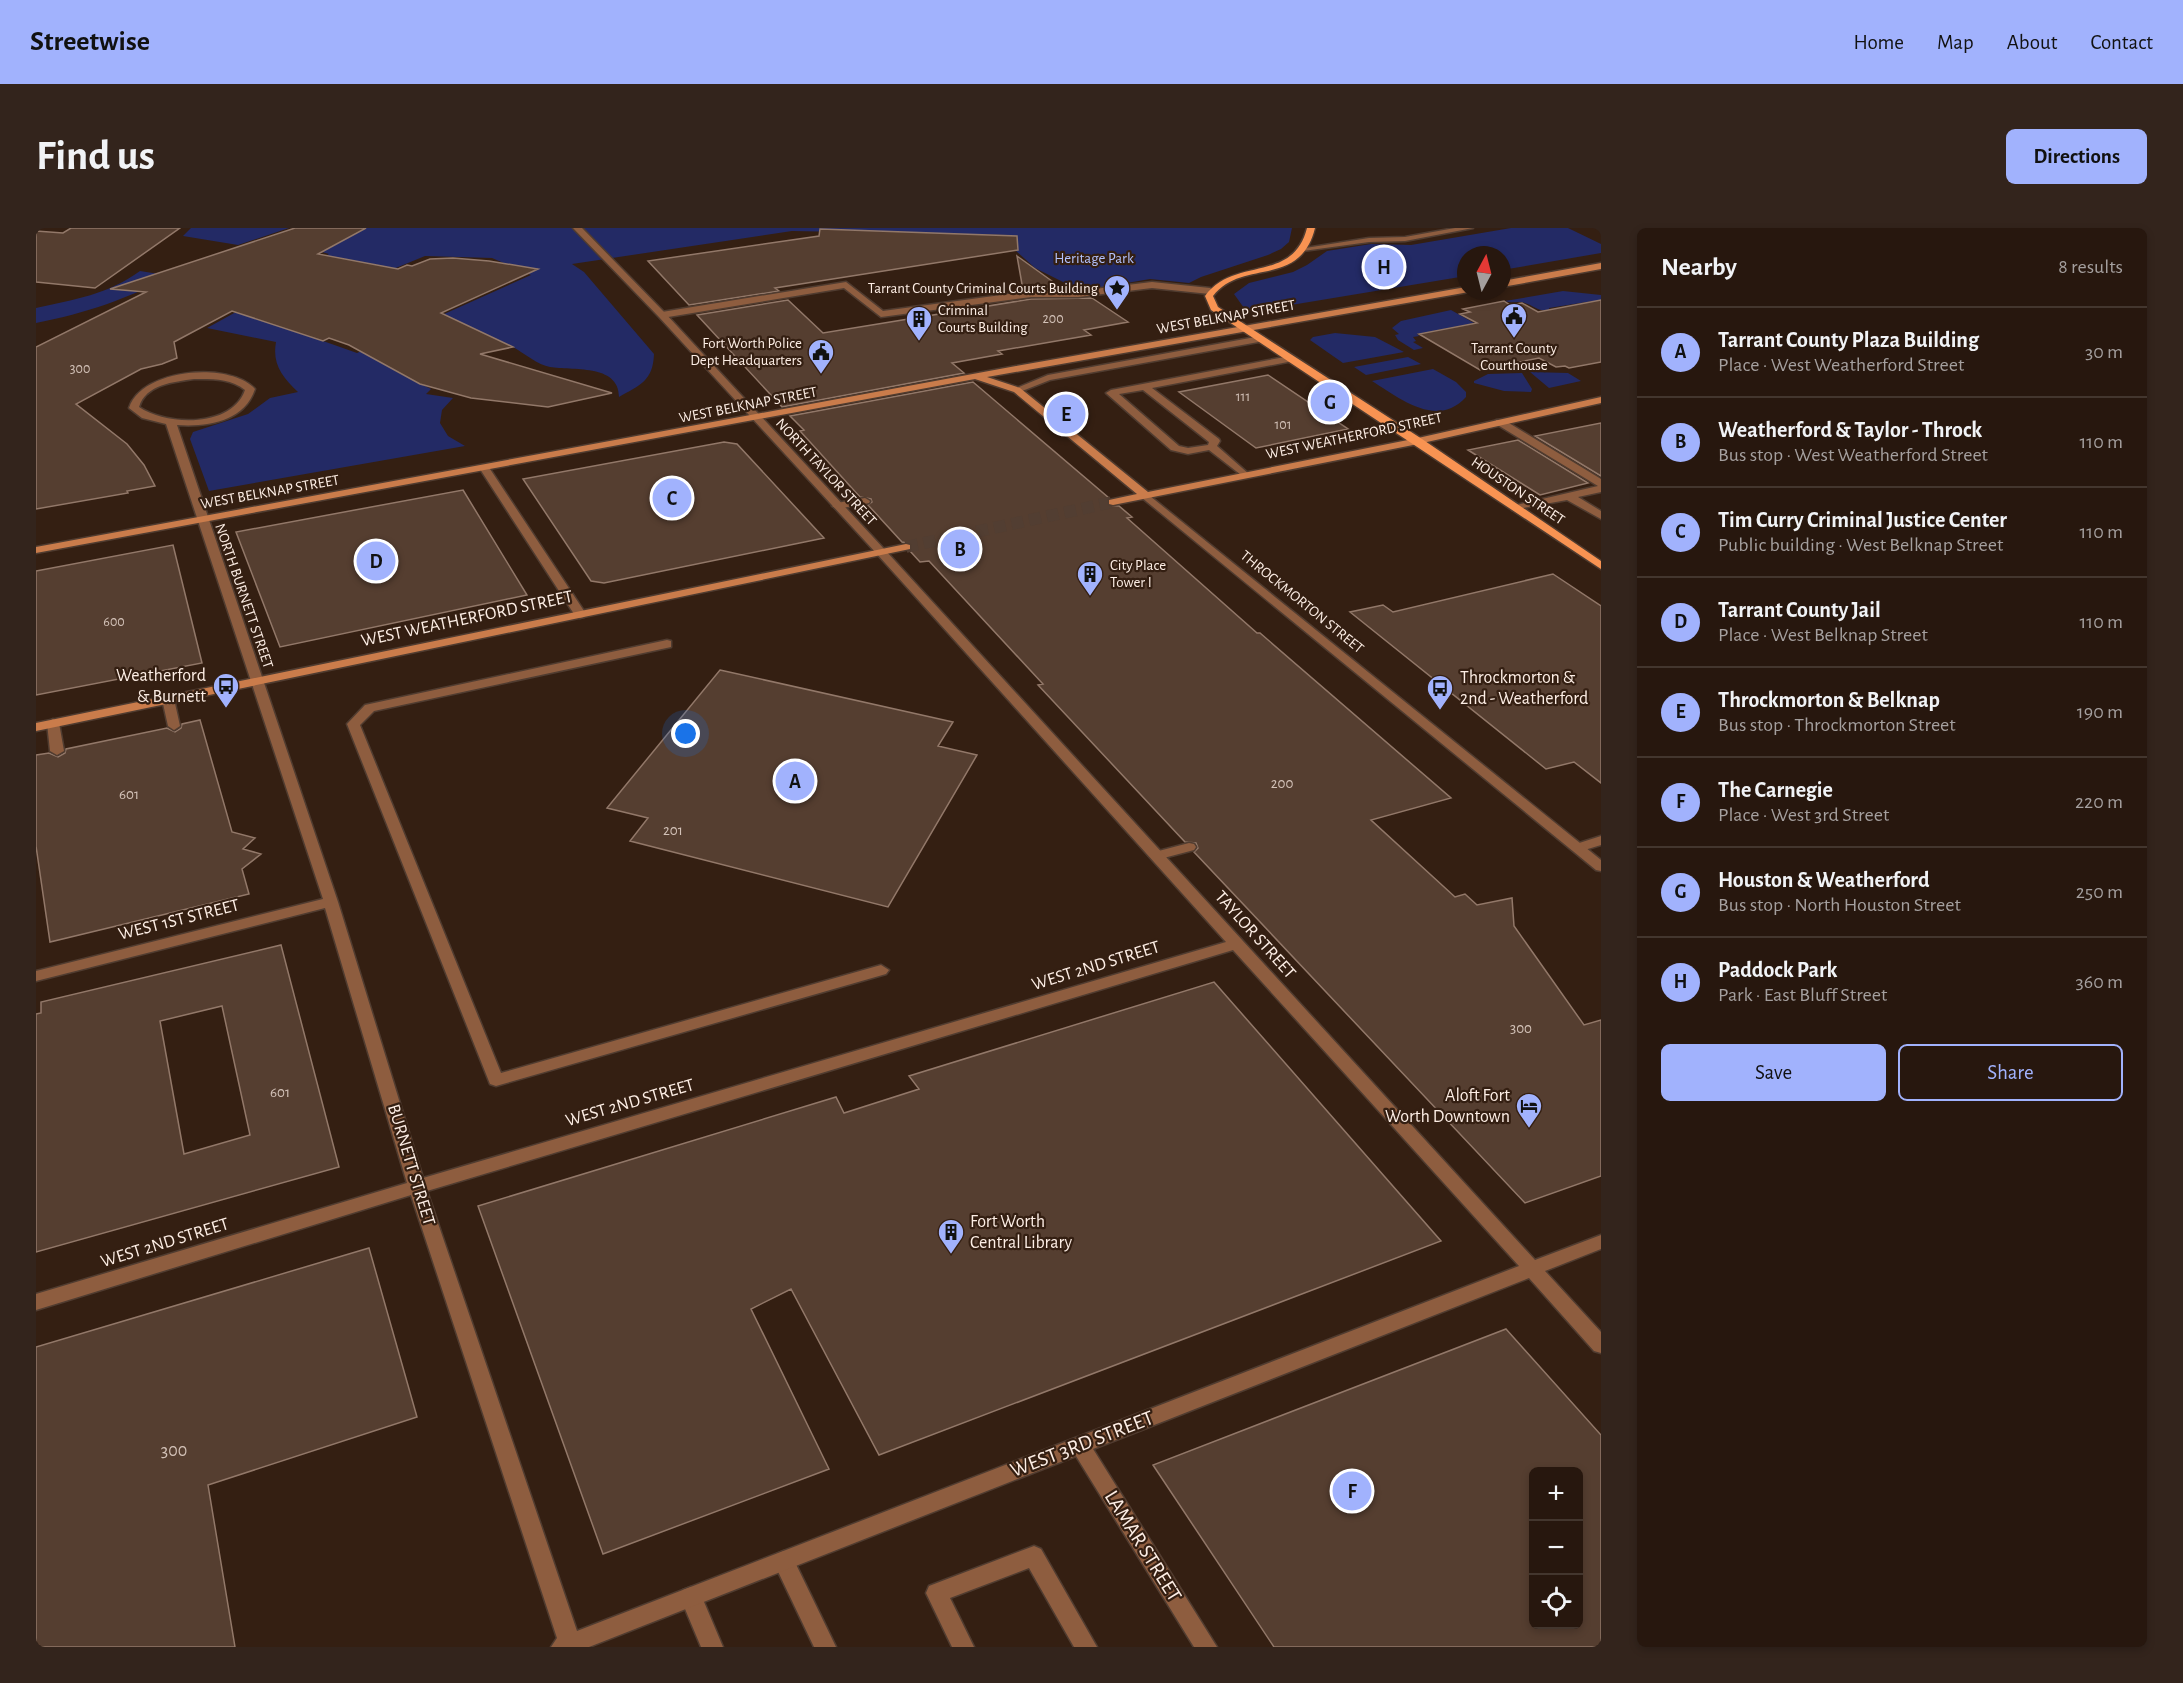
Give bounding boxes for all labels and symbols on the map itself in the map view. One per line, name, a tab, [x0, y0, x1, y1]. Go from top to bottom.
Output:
pin: H	[1364, 244, 1404, 290]
north arrow	[1457, 246, 1511, 300]
park label: Heritage Park	[1054, 251, 1134, 266]
place icon: Tarrant County Criminal Courts Building	[1102, 273, 1132, 311]
place label: Tarrant County Criminal Courts Building	[868, 281, 1099, 296]
street label: WEST BELKNAP STREET	[1155, 297, 1297, 337]
public building icon: Tarrant County Courthouse	[1499, 301, 1529, 339]
place label: Criminal Courts Building	[938, 303, 1028, 335]
building icon: Criminal Courts Building	[904, 304, 934, 342]
house number: 200	[1042, 312, 1064, 326]
place label: Fort Worth Police Dept Headquarters	[690, 336, 802, 368]
public building icon: Fort Worth Police Dept Headquarters	[806, 337, 836, 375]
place label: Tarrant County Courthouse	[1471, 341, 1557, 373]
house number: 300	[70, 362, 90, 376]
pin: G	[1310, 380, 1350, 424]
street label: WEST BELKNAP STREET	[678, 384, 819, 426]
house number: 111	[1236, 390, 1250, 404]
pin: E	[1046, 392, 1086, 436]
street label: WEST WEATHERFORD STREET	[1265, 410, 1444, 462]
street label: NORTH TAYLOR STREET	[773, 416, 880, 529]
house number: 101	[1274, 418, 1292, 432]
street label: HOUSTON STREET	[1469, 454, 1568, 528]
street label: WEST BELKNAP STREET	[199, 472, 341, 512]
pin: C	[652, 476, 692, 520]
street label: NORTH BURNETT STREET	[212, 522, 276, 671]
pin: B	[940, 526, 980, 572]
pin: D	[356, 538, 396, 584]
street label: THROCKMORTON STREET	[1238, 548, 1367, 657]
place label: City Place Tower I	[1110, 558, 1166, 590]
building icon: City Place Tower I	[1075, 559, 1105, 597]
street label: WEST WEATHERFORD STREET	[360, 588, 575, 650]
house number: 600	[103, 615, 125, 629]
place label: Weatherford & Burnett	[116, 667, 206, 706]
place label: Throckmorton & 2nd - Weatherford	[1460, 669, 1588, 708]
bus stop icon: Weatherford & Burnett	[211, 671, 241, 709]
bus stop icon: Throckmorton & 2nd - Weatherford	[1425, 673, 1455, 711]
your location	[671, 719, 700, 748]
pin: A	[776, 758, 814, 804]
house number: 200	[1271, 776, 1293, 791]
house number: 601	[119, 787, 139, 802]
house number: 201	[663, 823, 683, 838]
street label: TAYLOR STREET	[1211, 888, 1299, 983]
street label: WEST 1ST STREET	[117, 896, 242, 944]
street label: WEST 2ND STREET	[1030, 938, 1162, 994]
house number: 300	[1510, 1021, 1532, 1036]
street label: WEST 2ND STREET	[564, 1076, 697, 1130]
house number: 601	[270, 1085, 290, 1100]
place label: Aloft Fort Worth Downtown	[1385, 1087, 1510, 1126]
hotel icon: Aloft Fort Worth Downtown	[1514, 1091, 1544, 1129]
street label: BURNETT STREET	[384, 1102, 438, 1228]
place label: Fort Worth Central Library	[970, 1213, 1072, 1252]
street label: WEST 2ND STREET	[99, 1215, 231, 1271]
building icon: Fort Worth Central Library	[936, 1217, 966, 1255]
street label: WEST 3RD STREET	[1007, 1407, 1157, 1481]
house number: 300	[161, 1442, 187, 1460]
pin: F	[1332, 1468, 1372, 1514]
street label: LAMAR STREET	[1101, 1487, 1185, 1605]

